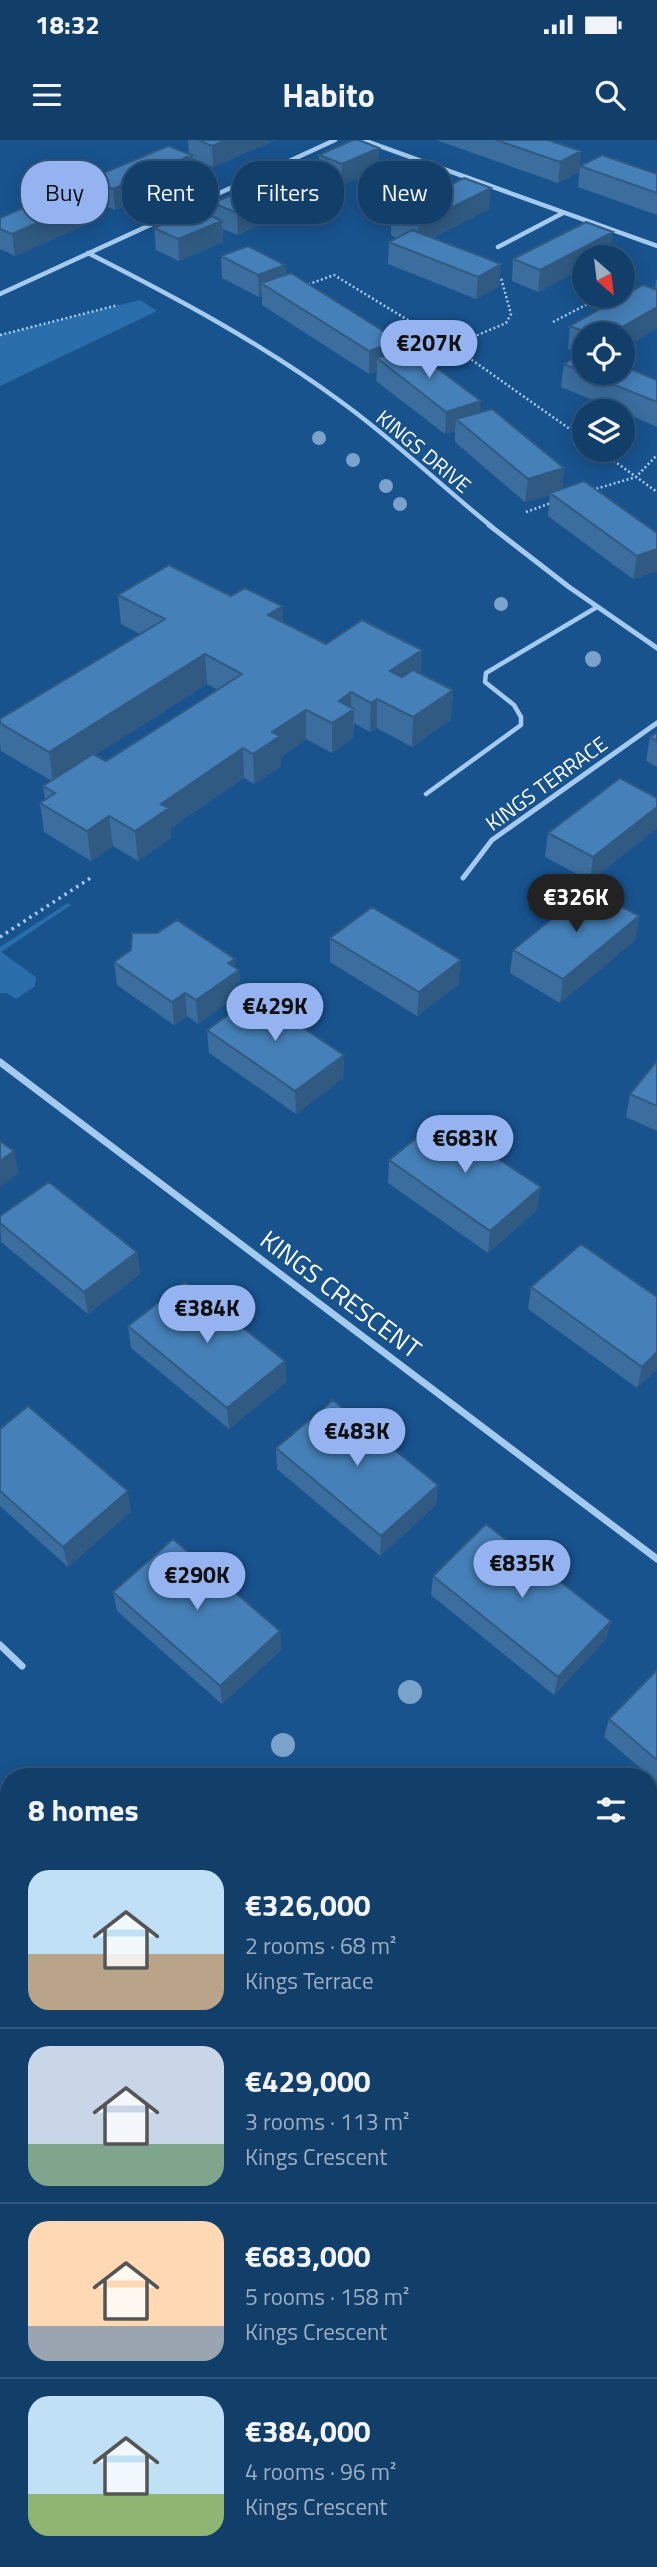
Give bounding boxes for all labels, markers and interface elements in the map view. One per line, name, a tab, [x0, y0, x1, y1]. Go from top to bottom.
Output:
text: 18:32	[35, 5, 100, 44]
text: Habito	[282, 71, 375, 119]
icon: menu	[28, 76, 66, 114]
icon: search	[591, 76, 629, 114]
chip: Buy	[21, 161, 108, 224]
chip: Rent	[122, 161, 218, 224]
chip: Filters	[232, 161, 344, 224]
chip: New	[358, 161, 452, 224]
north arrow	[572, 245, 635, 308]
map controls	[572, 245, 635, 462]
pin: €207K	[380, 320, 478, 380]
button: locate	[572, 322, 635, 385]
text: €207K	[396, 325, 462, 360]
button: layers	[572, 399, 635, 462]
street label: KINGS DRIVE	[369, 402, 479, 500]
street label: KINGS TERRACE	[478, 728, 614, 838]
pin: €326K	[527, 874, 625, 934]
text: €326K	[543, 879, 609, 914]
pin: €429K	[226, 984, 324, 1043]
text: €429K	[242, 988, 308, 1023]
pin: €683K	[416, 1116, 514, 1175]
text: €683K	[432, 1120, 498, 1155]
street label: KINGS CRESCENT	[252, 1220, 430, 1368]
pin: €384K	[158, 1286, 256, 1345]
text: €384K	[174, 1290, 240, 1325]
pin: €483K	[308, 1408, 406, 1468]
text: €483K	[324, 1413, 390, 1448]
pin: €835K	[473, 1540, 571, 1600]
text: €835K	[489, 1545, 555, 1580]
pin: €290K	[148, 1552, 246, 1612]
text: €290K	[164, 1557, 230, 1592]
text: 8 homes	[28, 1787, 139, 1833]
icon: filters	[592, 1791, 630, 1829]
text: €326,000	[245, 1882, 371, 1928]
icon: home	[84, 1898, 168, 1982]
text: 2 rooms · 68 m²	[245, 1928, 396, 1963]
text: Kings Terrace	[245, 1963, 374, 1998]
text: €429,000	[245, 2058, 371, 2104]
icon: home	[84, 2074, 168, 2158]
text: 3 rooms · 113 m²	[245, 2104, 409, 2139]
text: Kings Crescent	[245, 2139, 387, 2174]
text: €683,000	[245, 2233, 371, 2279]
icon: home	[84, 2249, 168, 2333]
text: 5 rooms · 158 m²	[245, 2279, 409, 2314]
text: Kings Crescent	[245, 2314, 387, 2349]
text: €384,000	[245, 2408, 371, 2454]
icon: home	[84, 2424, 168, 2508]
text: 4 rooms · 96 m²	[245, 2454, 396, 2489]
text: Kings Crescent	[245, 2489, 387, 2524]

